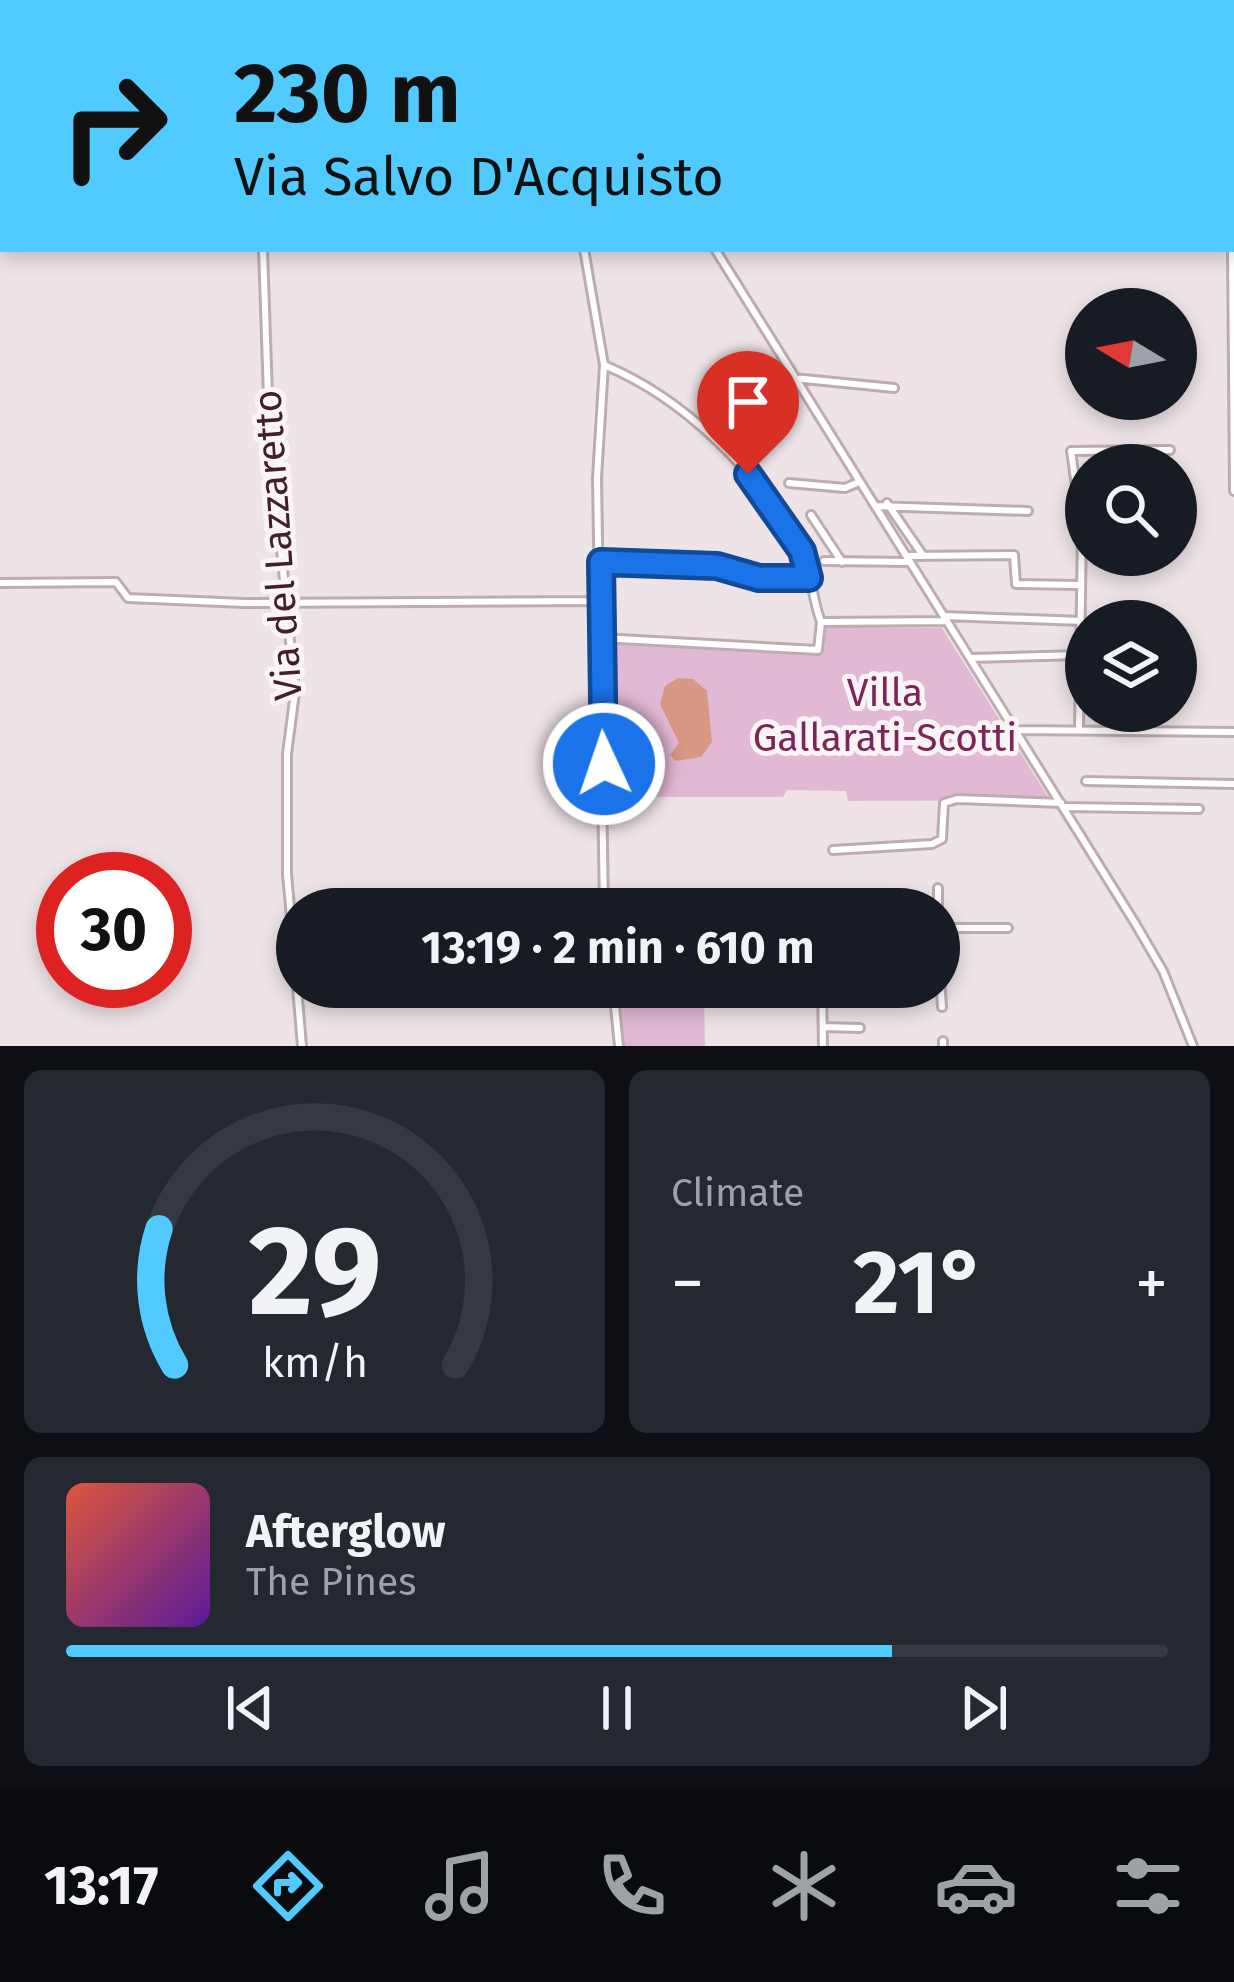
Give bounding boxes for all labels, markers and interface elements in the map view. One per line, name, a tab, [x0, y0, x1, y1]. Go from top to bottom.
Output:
text: 230 m	[234, 43, 461, 144]
icon: right	[36, 48, 192, 204]
text: Via Salvo D'Acquisto	[234, 145, 724, 209]
north arrow	[1065, 288, 1197, 420]
map controls	[1065, 288, 1197, 732]
pin	[697, 351, 799, 474]
icon: arrive	[715, 369, 781, 435]
street label: Via del Lazzaretto	[244, 388, 312, 702]
button: search	[1065, 444, 1197, 576]
button: layers	[1065, 600, 1197, 732]
park label: Villa Gallarati-Scotti	[753, 670, 1017, 761]
position arrow	[541, 701, 667, 827]
speed limit sign: 30	[36, 852, 192, 1008]
text: 13:19 · 2 min · 610 m	[421, 921, 815, 975]
text: Climate	[671, 1170, 804, 1216]
text: 29	[248, 1197, 381, 1347]
text: 21°	[853, 1229, 986, 1337]
text: −	[671, 1244, 704, 1323]
text: +	[1135, 1244, 1168, 1323]
text: km/h	[261, 1336, 368, 1387]
text: Afterglow	[246, 1505, 445, 1559]
text: The Pines	[246, 1559, 417, 1605]
icon: previous	[217, 1675, 283, 1741]
icon: pause	[584, 1675, 650, 1741]
icon: next	[951, 1675, 1017, 1741]
icon: directions	[246, 1844, 330, 1928]
icon: music	[418, 1844, 502, 1928]
icon: phone	[590, 1844, 674, 1928]
icon: climate	[762, 1844, 846, 1928]
icon: car	[934, 1844, 1018, 1928]
icon: filters	[1106, 1844, 1190, 1928]
text: 13:17	[44, 1854, 159, 1918]

